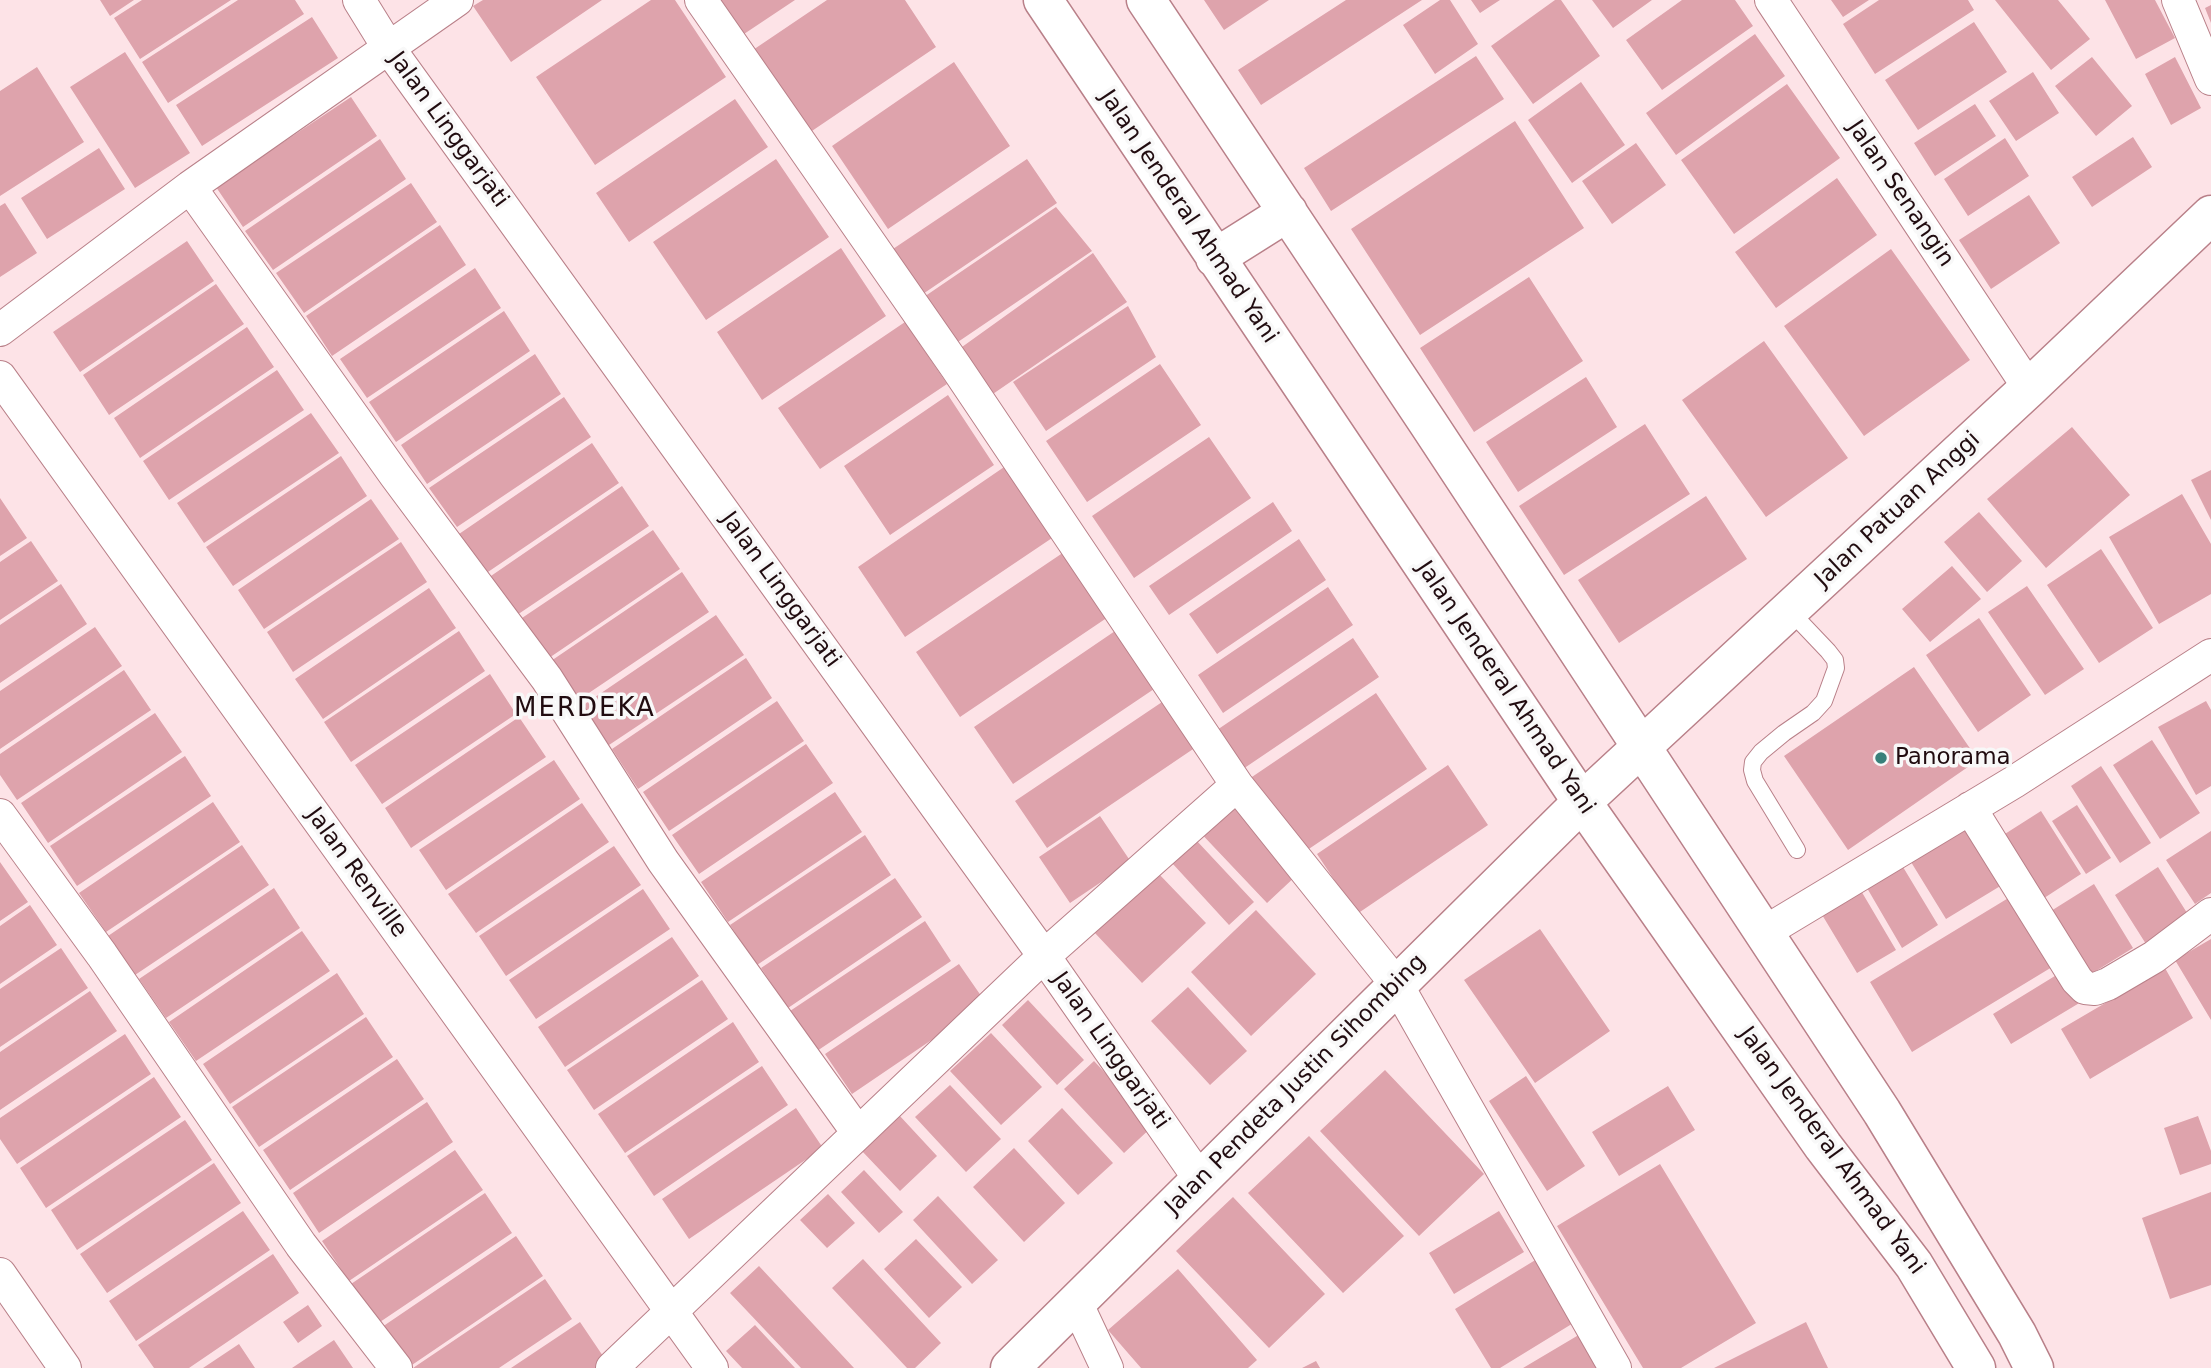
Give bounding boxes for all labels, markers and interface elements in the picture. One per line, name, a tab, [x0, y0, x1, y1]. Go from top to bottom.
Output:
street label: Jalan Linggarjati	[382, 47, 514, 213]
street label: Jalan Jenderal Ahmad Yani	[1093, 85, 1283, 349]
street label: Jalan Senangin	[1841, 115, 1959, 273]
street label: Jalan Patuan Anggi	[1810, 426, 1986, 594]
street label: Jalan Linggarjati	[714, 507, 846, 673]
street label: Jalan Jenderal Ahmad Yani	[1410, 556, 1600, 820]
district label: MERDEKA	[515, 693, 655, 725]
place label: Panorama	[1895, 744, 2011, 772]
marker: Panorama	[1873, 750, 1889, 766]
street label: Jalan Renville	[300, 803, 412, 943]
street label: Jalan Pendeta Justin Sihombing	[1160, 949, 1432, 1221]
street label: Jalan Linggarjati	[1045, 967, 1175, 1135]
street label: Jalan Jenderal Ahmad Yani	[1732, 1022, 1930, 1280]

